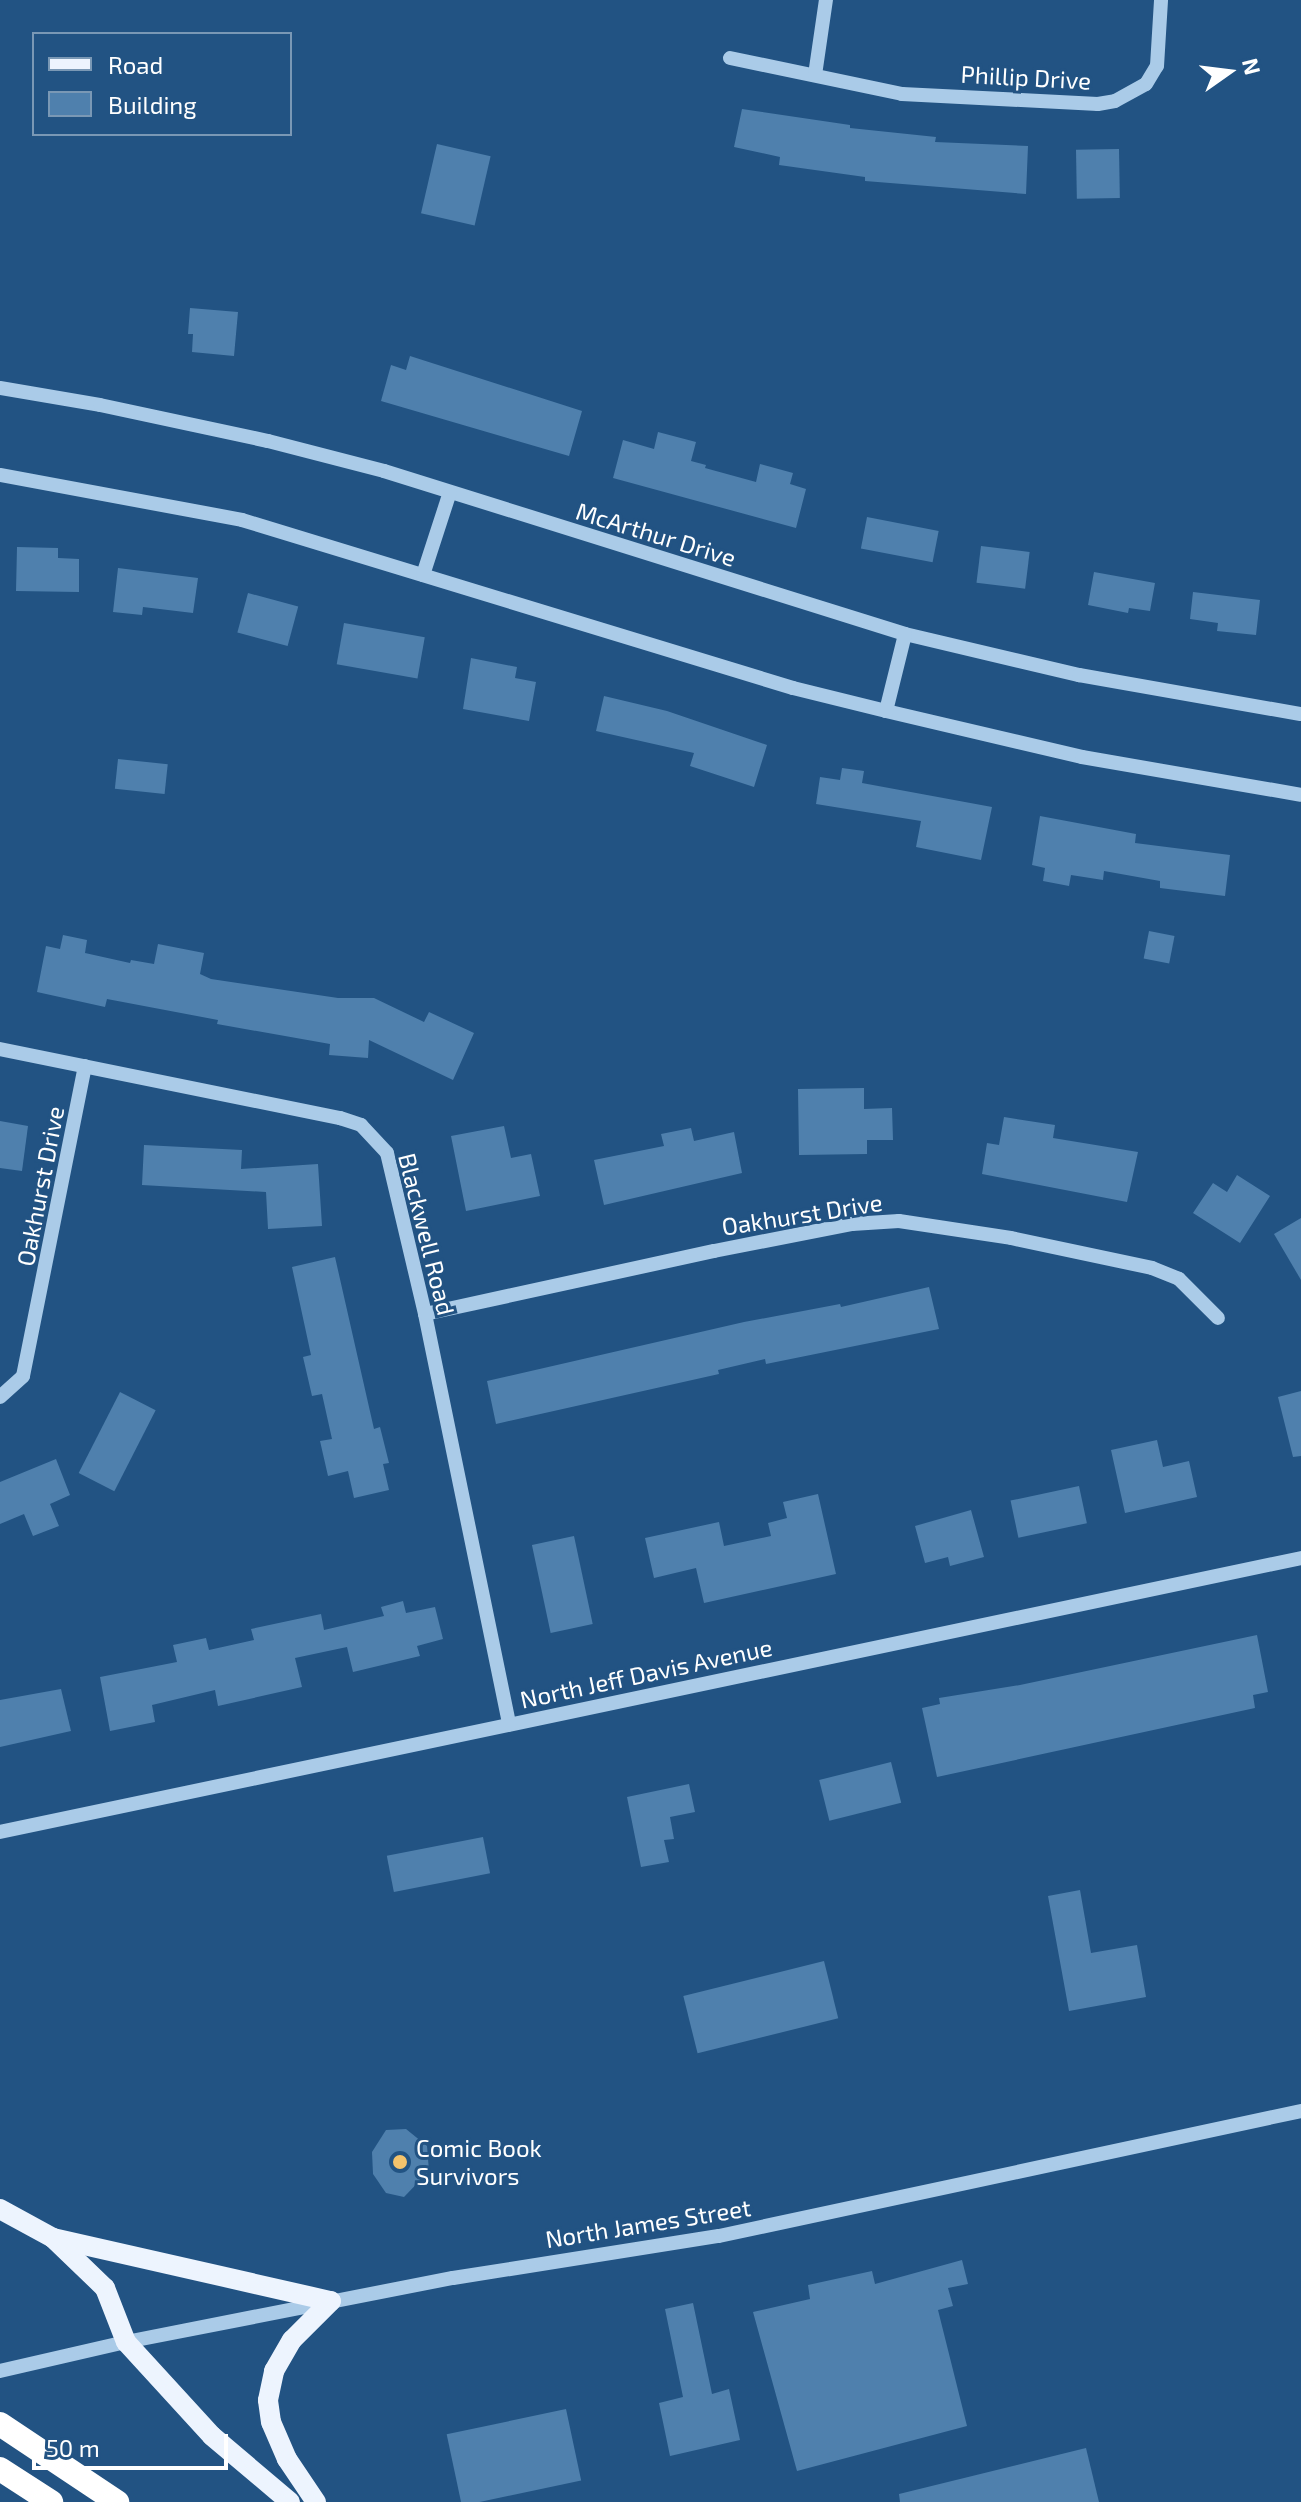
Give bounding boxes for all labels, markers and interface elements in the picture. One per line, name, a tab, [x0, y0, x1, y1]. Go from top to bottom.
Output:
legend	[32, 32, 292, 136]
north arrow	[1189, 32, 1269, 112]
text: Road	[108, 50, 163, 79]
text: N	[1238, 55, 1267, 77]
street label: Phillip Drive	[960, 59, 1092, 95]
text: Building	[108, 90, 197, 119]
street label: McArthur Drive	[572, 496, 740, 572]
street label: Oakhurst Drive	[10, 1104, 70, 1268]
street label: Blackwell Road	[393, 1150, 461, 1318]
street label: Oakhurst Drive	[720, 1187, 884, 1241]
street label: North Jeff Davis Avenue	[517, 1632, 775, 1714]
place label: Comic Book Survivors	[416, 2134, 542, 2190]
marker: Comic Book Survivors	[391, 2153, 409, 2171]
street label: North James Street	[543, 2192, 753, 2254]
scale bar	[36, 2418, 232, 2468]
text: 50 m	[46, 2433, 100, 2462]

